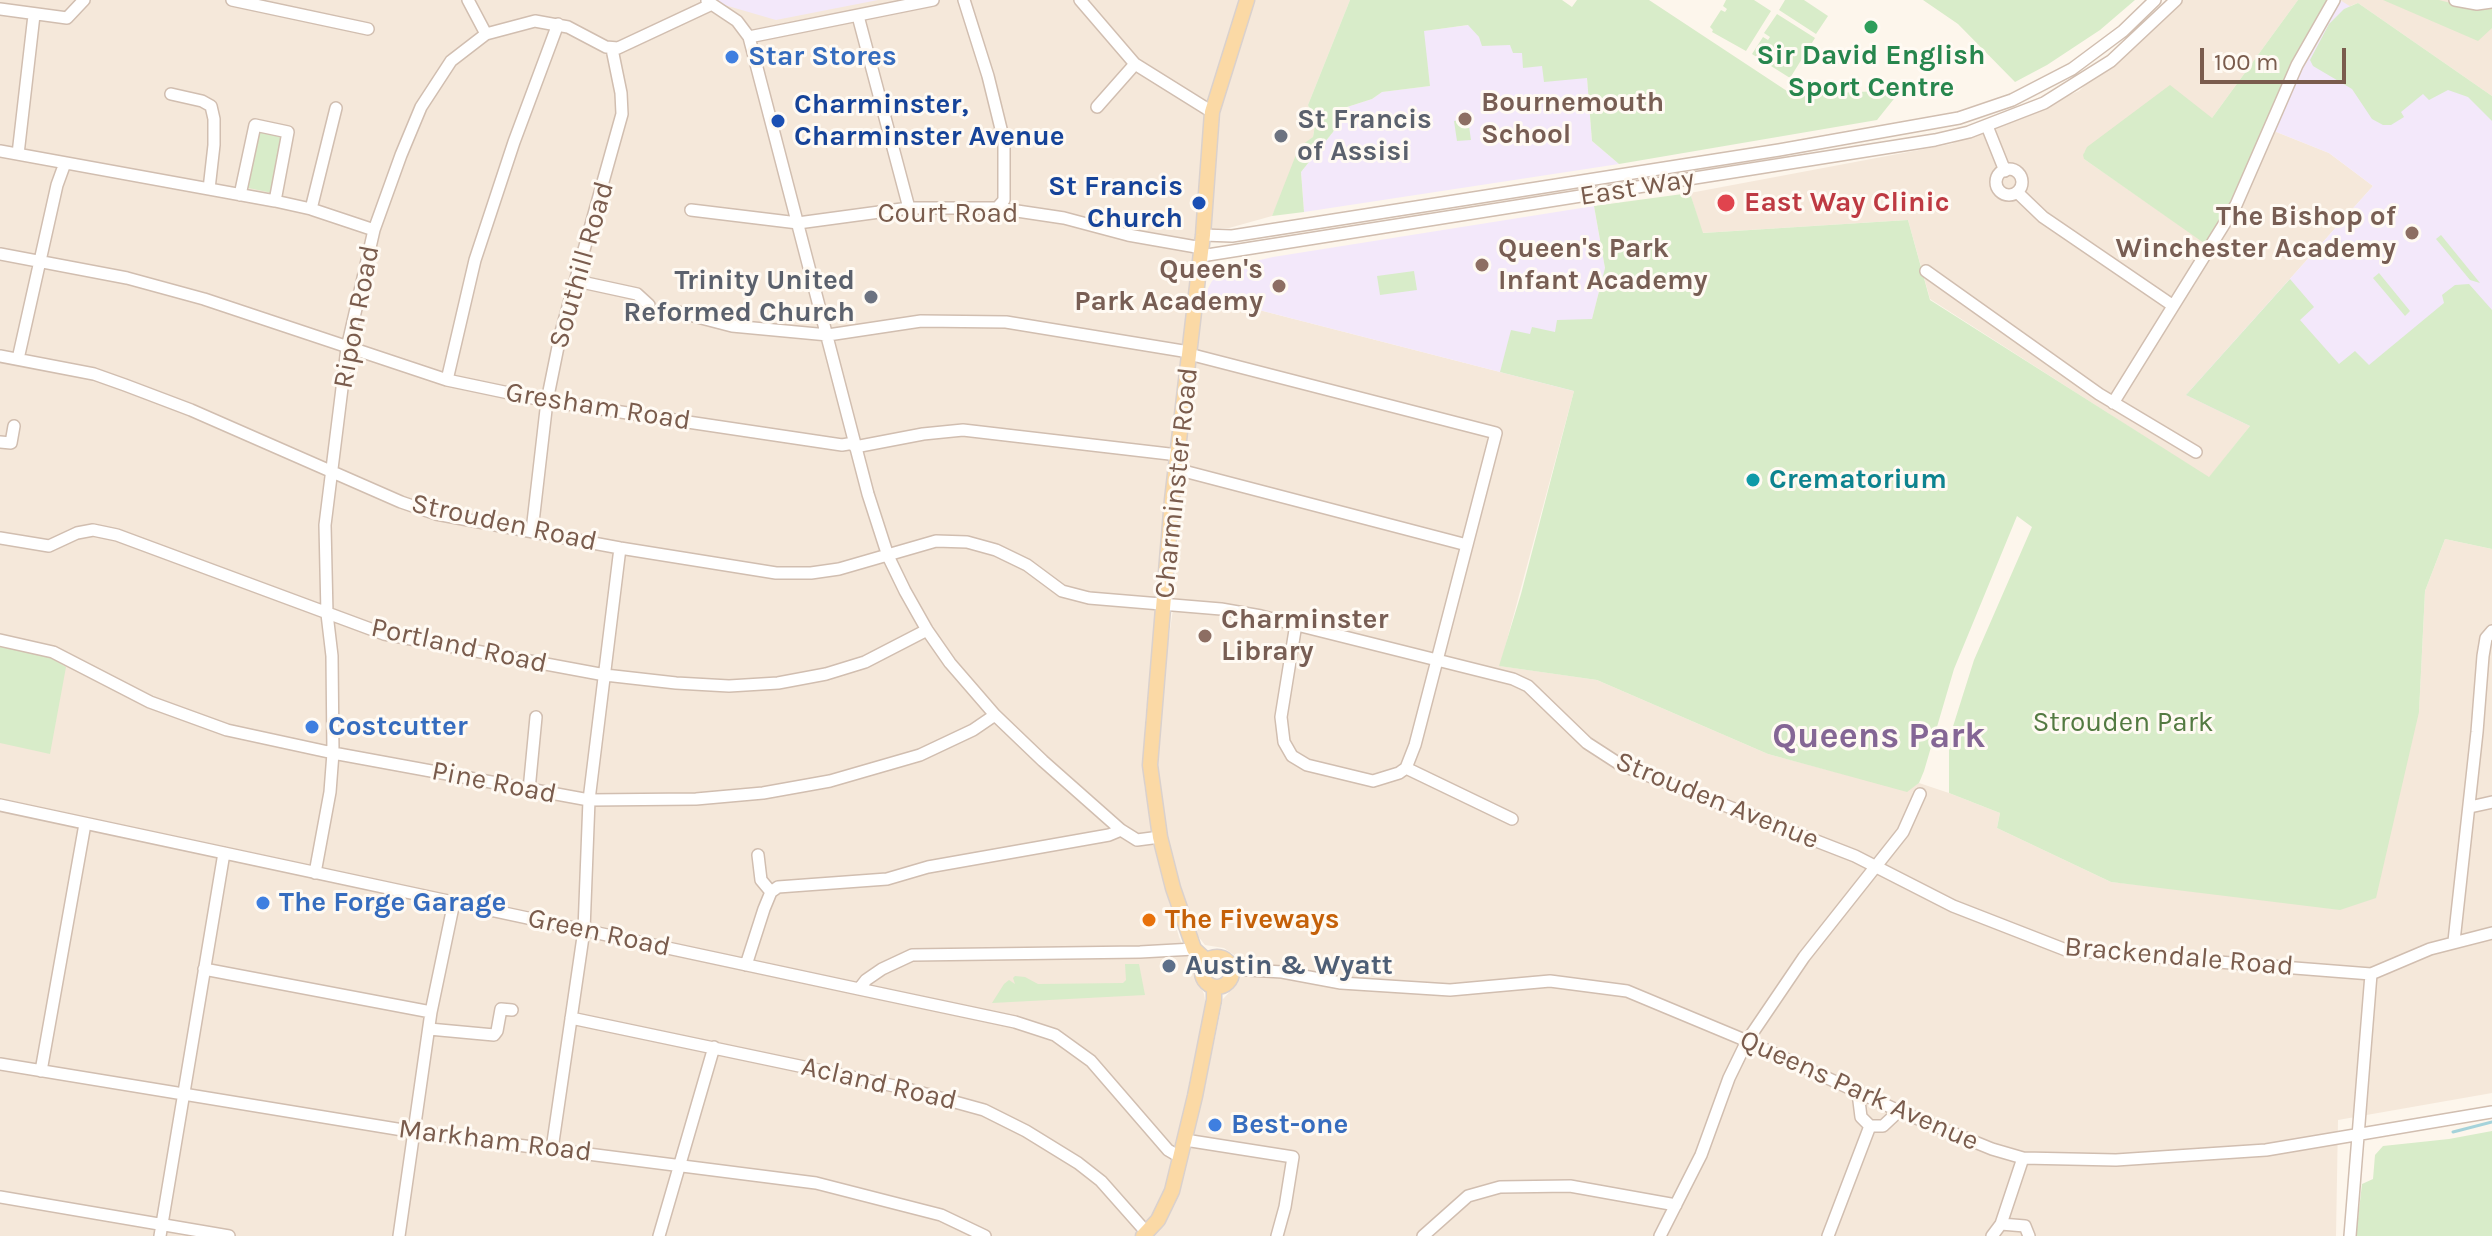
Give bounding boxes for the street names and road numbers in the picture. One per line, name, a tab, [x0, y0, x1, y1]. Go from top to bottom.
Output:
street label: East Way	[1577, 162, 1697, 214]
street label: Southill Road	[542, 178, 622, 352]
street label: Court Road	[877, 197, 1019, 231]
street label: Ripon Road	[327, 243, 387, 391]
street label: Charminster Road	[1148, 366, 1206, 600]
street label: Gresham Road	[503, 376, 693, 438]
street label: Strouden Road	[408, 487, 600, 559]
street label: Portland Road	[368, 611, 550, 681]
street label: Strouden Avenue	[1610, 745, 1824, 857]
street label: Pine Road	[429, 754, 559, 812]
street label: Green Road	[525, 902, 673, 964]
street label: Brackendale Road	[2063, 930, 2295, 984]
street label: Queens Park Avenue	[1734, 1023, 1984, 1159]
street label: Acland Road	[798, 1050, 960, 1118]
street label: Markham Road	[396, 1112, 594, 1170]

